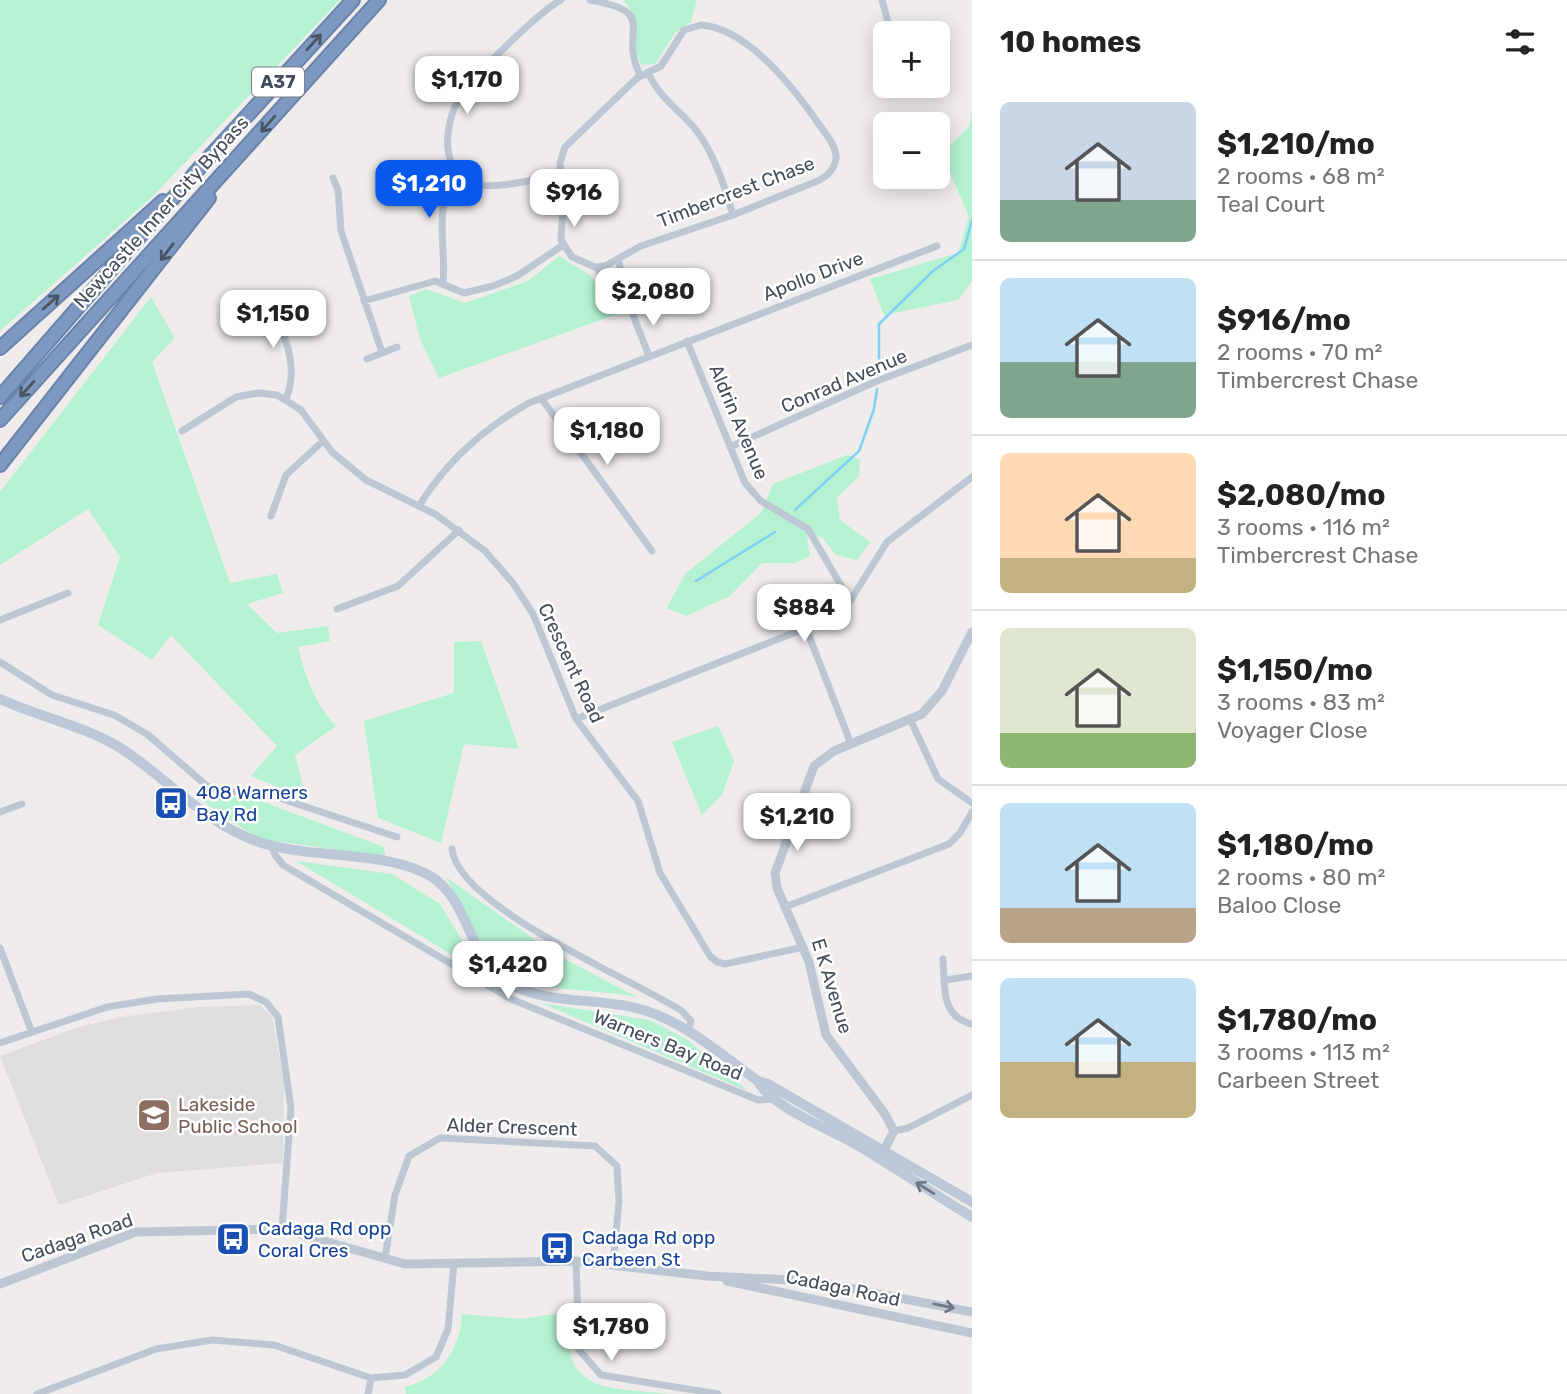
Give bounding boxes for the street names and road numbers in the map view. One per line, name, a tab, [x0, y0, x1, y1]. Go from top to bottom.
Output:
road number: A37	[252, 68, 304, 96]
street label: Newcastle Inner City Bypass	[69, 111, 253, 313]
street label: Timbercrest Chase	[654, 151, 818, 233]
street label: Apollo Drive	[760, 246, 866, 306]
street label: Conrad Avenue	[778, 344, 910, 418]
street label: Aldrin Avenue	[704, 361, 774, 483]
street label: Crescent Road	[533, 599, 609, 727]
street label: E K Avenue	[807, 936, 857, 1036]
street label: Warners Bay Road	[590, 1005, 746, 1085]
street label: Alder Crescent	[446, 1113, 578, 1141]
street label: Cadaga Road	[18, 1208, 136, 1268]
street label: Cadaga Road	[784, 1265, 902, 1311]

